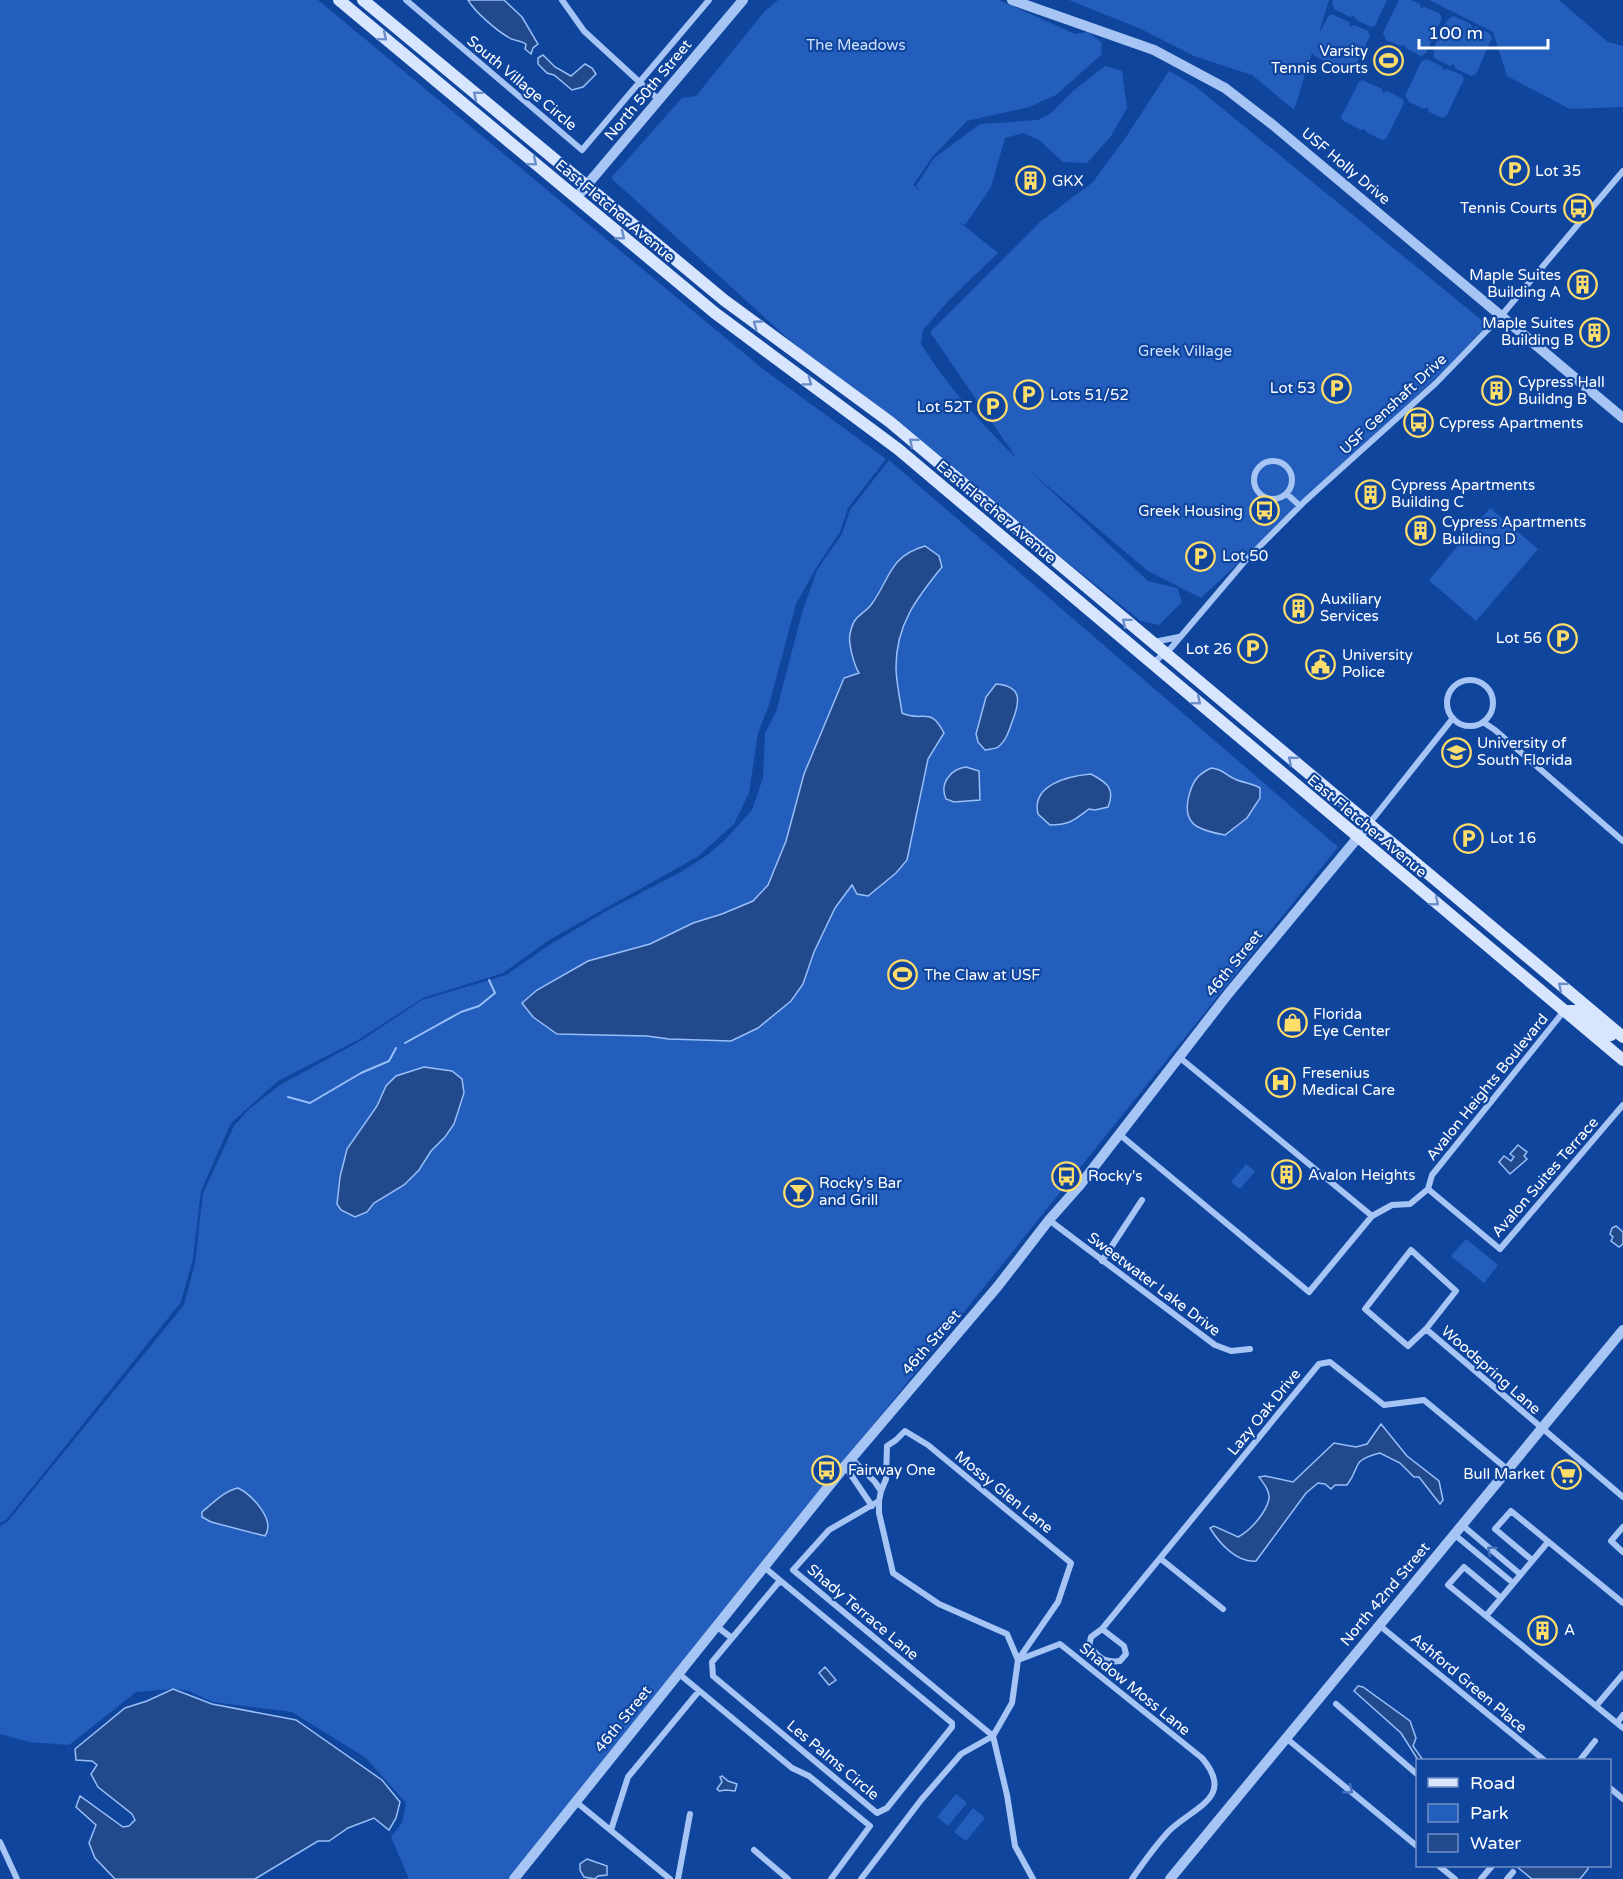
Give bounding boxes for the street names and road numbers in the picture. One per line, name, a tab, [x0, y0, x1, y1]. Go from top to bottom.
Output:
street label: South Village Circle	[463, 32, 581, 134]
street label: North 50th Street	[601, 36, 696, 144]
street label: USF Holly Drive	[1298, 124, 1394, 208]
street label: East Fletcher Avenue	[552, 156, 678, 266]
street label: USF Genshaft Drive	[1336, 350, 1450, 458]
street label: East Fletcher Avenue	[933, 457, 1059, 567]
street label: East Fletcher Avenue	[1304, 771, 1430, 881]
street label: 46th Street	[1202, 926, 1266, 1000]
street label: Avalon Heights Boulevard	[1422, 1010, 1552, 1164]
street label: Avalon Suites Terrace	[1488, 1113, 1602, 1241]
street label: Sweetwater Lake Drive	[1084, 1228, 1224, 1340]
street label: 46th Street	[898, 1306, 964, 1378]
street label: Woodspring Lane	[1438, 1322, 1544, 1418]
street label: Lazy Oak Drive	[1224, 1365, 1304, 1459]
street label: Mossy Glen Lane	[951, 1447, 1057, 1537]
street label: North 42nd Street	[1336, 1538, 1434, 1649]
street label: Shady Terrace Lane	[804, 1560, 922, 1664]
street label: Ashford Green Place	[1407, 1629, 1531, 1737]
street label: Shadow Moss Lane	[1076, 1639, 1194, 1739]
street label: 46th Street	[591, 1682, 655, 1756]
street label: Les Palms Circle	[783, 1716, 883, 1804]

